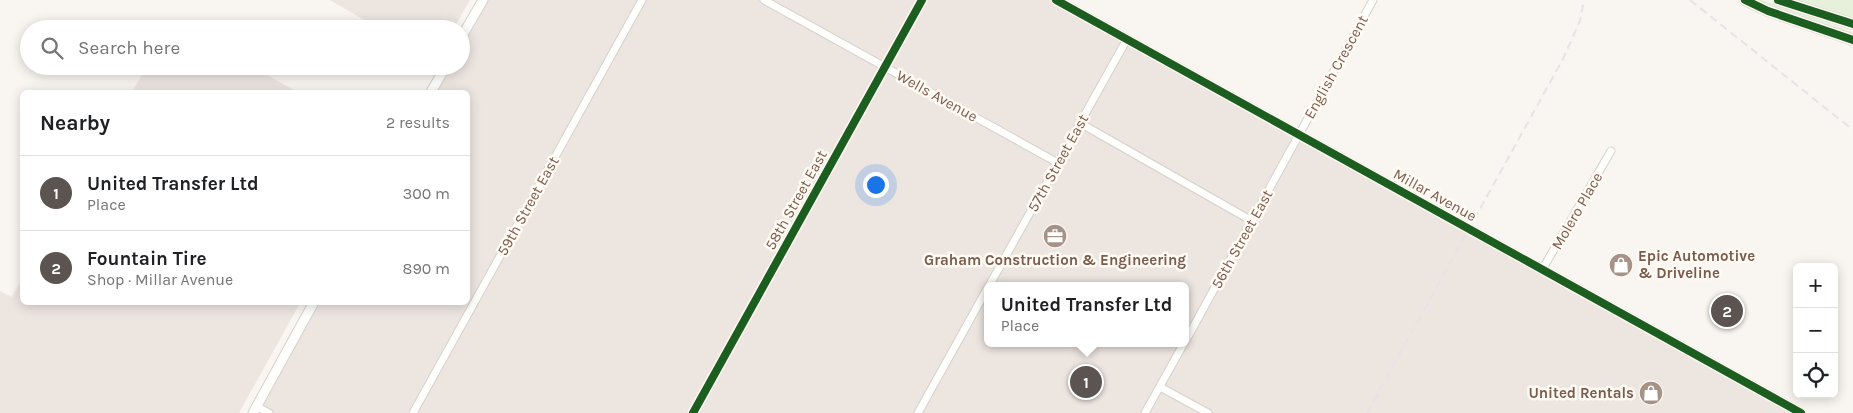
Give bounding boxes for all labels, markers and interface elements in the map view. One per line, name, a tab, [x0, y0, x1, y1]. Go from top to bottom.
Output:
street label: English Crescent	[1300, 12, 1372, 122]
search box	[20, 20, 470, 75]
icon: search	[38, 34, 66, 62]
text: Search here	[78, 37, 180, 59]
street label: Wells Avenue	[893, 66, 981, 126]
text: Nearby	[40, 111, 110, 135]
street label: 57th Street East	[1024, 111, 1092, 215]
text: 2 results	[386, 113, 450, 132]
street label: 58th Street East	[761, 147, 831, 253]
street label: 59th Street East	[493, 153, 563, 259]
street label: Millar Avenue	[1390, 165, 1480, 225]
street label: Molero Place	[1548, 169, 1606, 253]
your location	[863, 172, 889, 198]
text: United Transfer Ltd	[87, 173, 259, 195]
text: 1	[53, 184, 59, 203]
text: 300 m	[403, 184, 450, 203]
street label: 56th Street East	[1207, 186, 1277, 292]
text: Place	[87, 195, 126, 214]
office icon: Graham Construction & Engineering	[1042, 223, 1068, 249]
place label: Epic Automotive & Driveline	[1638, 247, 1755, 282]
text: Fountain Tire	[87, 248, 207, 270]
place label: Graham Construction & Engineering	[924, 251, 1186, 269]
shop icon: Epic Automotive & Driveline	[1608, 252, 1634, 278]
text: 2	[51, 259, 61, 278]
text: 890 m	[403, 259, 450, 278]
map controls	[1793, 263, 1838, 398]
button: +	[1793, 263, 1838, 308]
text: Shop · Millar Avenue	[87, 270, 233, 289]
popup	[984, 282, 1189, 347]
pin: 2	[1711, 292, 1743, 330]
text: United Transfer Ltd	[1001, 294, 1172, 316]
button: −	[1793, 308, 1838, 353]
text: Place	[1001, 316, 1039, 335]
button: locate	[1793, 353, 1838, 398]
pin: 1	[1070, 363, 1102, 401]
shop icon: United Rentals	[1638, 380, 1664, 406]
place label: United Rentals	[1528, 384, 1634, 402]

